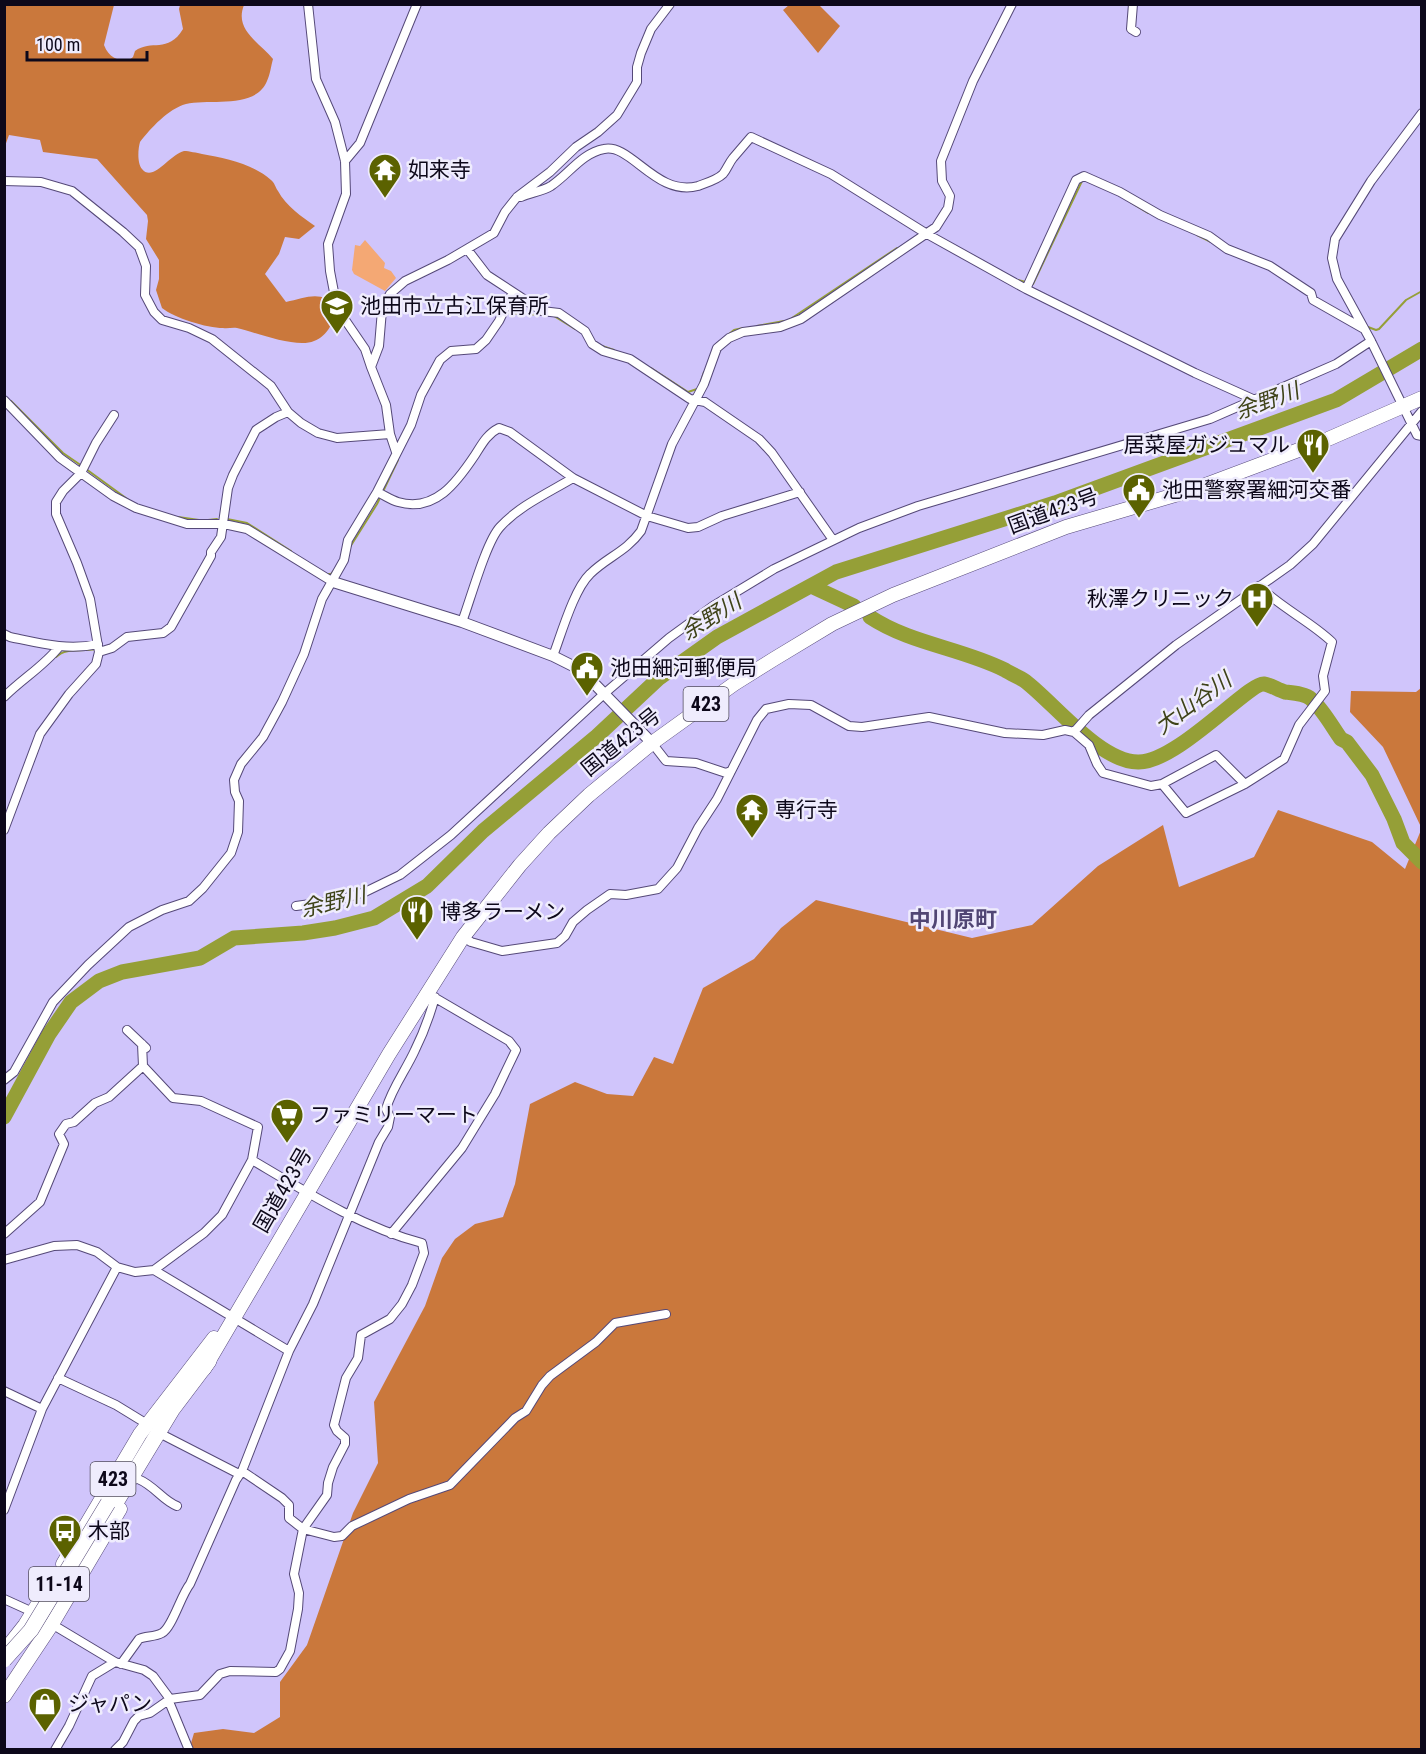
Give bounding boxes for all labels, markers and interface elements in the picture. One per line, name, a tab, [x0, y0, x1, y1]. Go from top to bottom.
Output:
scale bar	[27, 24, 147, 62]
text: 100 m	[36, 34, 80, 55]
temple icon: 如来寺	[367, 152, 403, 199]
place label: 如来寺	[408, 158, 471, 182]
school or university icon: 池田市立古江保育所	[319, 288, 355, 335]
place label: 池田市立古江保育所	[360, 294, 549, 318]
water label: 余野川	[1232, 377, 1304, 424]
restaurant icon: 居菜屋ガジュマル	[1295, 427, 1331, 474]
place label: 居菜屋ガジュマル	[1123, 433, 1290, 457]
public building icon: 池田警察署細河交番	[1121, 472, 1157, 519]
place label: 池田警察署細河交番	[1162, 478, 1351, 502]
street label: 国道423号	[1005, 484, 1101, 538]
hospital icon: 秋澤クリニック	[1239, 581, 1275, 628]
place label: 秋澤クリニック	[1087, 587, 1234, 611]
water label: 余野川	[676, 588, 747, 645]
public building icon: 池田細河郵便局	[569, 650, 605, 697]
place label: 池田細河郵便局	[610, 656, 757, 680]
water label: 大山谷川	[1150, 666, 1238, 739]
road number: 423	[684, 687, 728, 721]
street label: 国道423号	[577, 703, 665, 781]
temple icon: 専行寺	[734, 792, 770, 839]
place label: 専行寺	[775, 798, 838, 822]
water label: 余野川	[298, 882, 370, 922]
restaurant icon: 博多ラーメン	[399, 894, 435, 941]
place label: 博多ラーメン	[440, 900, 565, 924]
district label: 中川原町	[909, 907, 997, 932]
supermarket icon: ファミリーマート	[269, 1097, 305, 1144]
place label: ファミリーマート	[310, 1103, 478, 1127]
street label: 国道423号	[249, 1143, 317, 1237]
road number: 423	[90, 1462, 136, 1496]
bus stop icon: 木部	[47, 1513, 83, 1560]
place label: 木部	[88, 1519, 130, 1543]
road number: 11-14	[29, 1567, 89, 1601]
shop icon: ジャパン	[27, 1686, 63, 1733]
place label: ジャパン	[68, 1692, 152, 1716]

